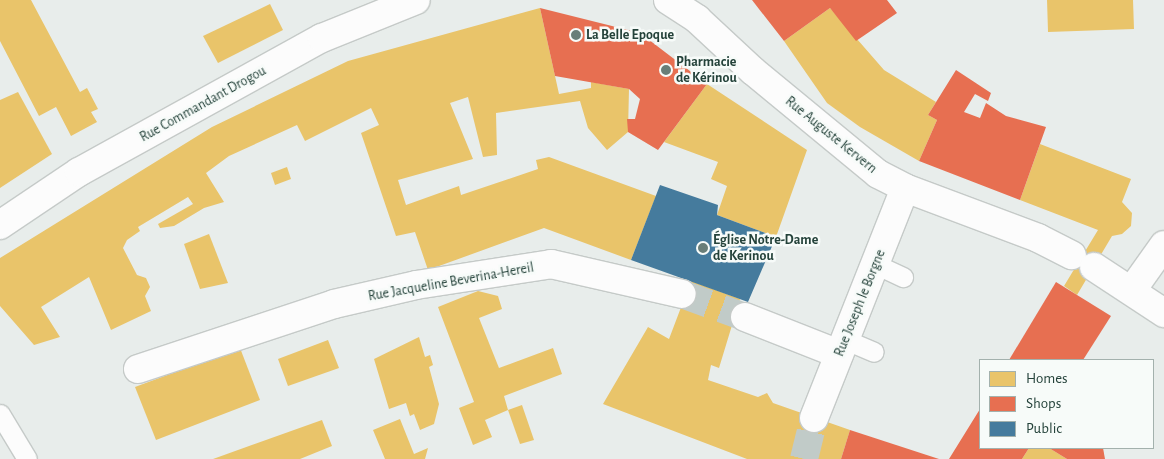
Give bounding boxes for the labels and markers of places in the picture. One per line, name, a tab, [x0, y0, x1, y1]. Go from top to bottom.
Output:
place label: La Belle Epoque	[586, 27, 674, 43]
marker: La Belle Epoque	[570, 29, 582, 41]
place label: Pharmacie de Kérinou	[676, 54, 737, 86]
marker: Pharmacie de Kérinou	[660, 64, 672, 76]
place label: Église Notre-Dame de Kerinou	[713, 232, 818, 264]
marker: Église Notre-Dame de Kerinou	[697, 242, 709, 254]

